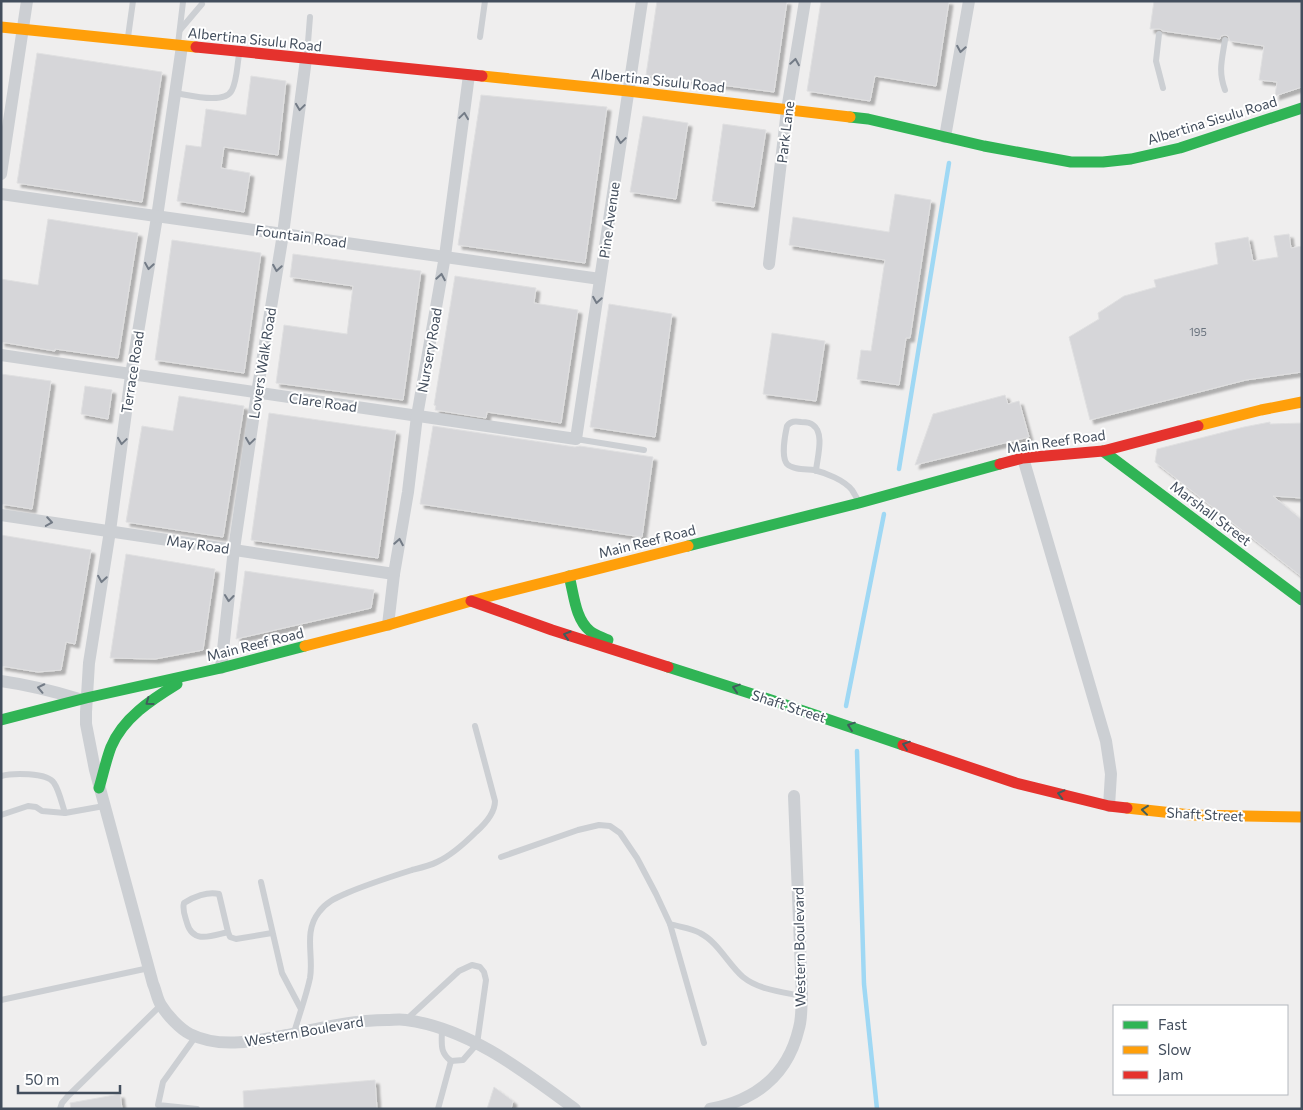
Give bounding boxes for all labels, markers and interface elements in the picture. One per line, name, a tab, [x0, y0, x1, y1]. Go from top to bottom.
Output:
street label: Albertina Sisulu Road	[187, 24, 323, 54]
one-way arrow	[956, 45, 966, 54]
one-way arrow	[789, 58, 800, 66]
street label: Albertina Sisulu Road	[590, 65, 726, 95]
street label: Albertina Sisulu Road	[1145, 92, 1279, 148]
street label: Park Lane	[773, 100, 797, 164]
one-way arrow	[295, 104, 306, 112]
one-way arrow	[458, 112, 468, 121]
one-way arrow	[616, 136, 627, 144]
street label: Pine Avenue	[595, 181, 623, 259]
street label: Fountain Road	[254, 221, 348, 251]
one-way arrow	[145, 261, 155, 270]
one-way arrow	[273, 264, 283, 273]
one-way arrow	[436, 273, 446, 282]
one-way arrow	[593, 296, 603, 305]
street label: Lovers Walk Road	[245, 306, 279, 420]
street label: Nursery Road	[413, 306, 445, 394]
house number: 195	[1189, 325, 1207, 338]
street label: Terrace Road	[117, 330, 147, 414]
street label: Clare Road	[288, 389, 358, 415]
street label: Main Reef Road	[1006, 426, 1106, 456]
one-way arrow	[117, 437, 128, 445]
one-way arrow	[245, 437, 256, 445]
street label: Marshall Street	[1167, 477, 1255, 549]
one-way arrow	[46, 516, 54, 527]
street label: Main Reef Road	[597, 521, 697, 561]
street label: May Road	[166, 531, 230, 557]
one-way arrow	[394, 537, 404, 546]
one-way arrow	[98, 575, 108, 584]
one-way arrow	[224, 594, 235, 602]
street label: Main Reef Road	[205, 624, 305, 664]
one-way arrow	[563, 631, 572, 641]
one-way arrow	[36, 683, 45, 694]
one-way arrow	[732, 684, 741, 694]
street label: Shaft Street	[750, 686, 829, 726]
one-way arrow	[145, 696, 155, 705]
one-way arrow	[847, 722, 855, 732]
one-way arrow	[903, 741, 911, 751]
one-way arrow	[1057, 789, 1066, 800]
street label: Shaft Street	[1166, 803, 1244, 825]
one-way arrow	[1140, 805, 1148, 816]
street label: Western Boulevard	[789, 887, 809, 1007]
legend	[1113, 1005, 1288, 1095]
street label: Western Boulevard	[243, 1012, 365, 1050]
text: Fast	[1158, 1015, 1187, 1033]
text: Slow	[1158, 1040, 1191, 1058]
scale bar	[18, 1062, 120, 1094]
text: Jam	[1158, 1065, 1183, 1083]
text: 50 m	[25, 1070, 59, 1088]

